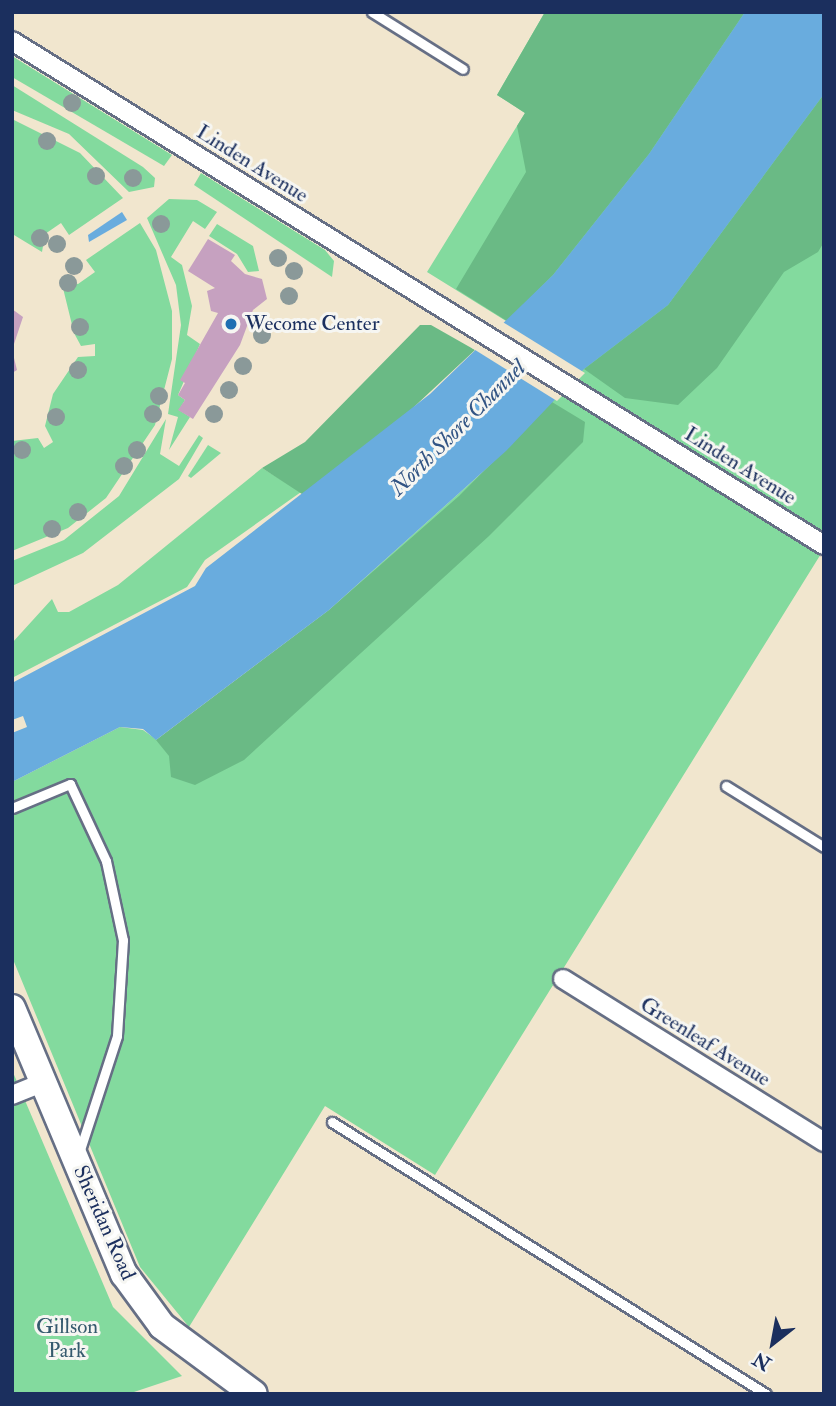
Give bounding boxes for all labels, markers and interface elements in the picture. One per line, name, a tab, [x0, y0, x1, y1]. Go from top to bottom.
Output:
street label: Linden Avenue	[192, 120, 312, 208]
place label: Wecome Center	[245, 311, 379, 337]
marker: Wecome Center	[223, 316, 239, 332]
water label: North Shore Channel	[385, 355, 531, 501]
street label: Linden Avenue	[680, 422, 800, 510]
street label: Greenleaf Avenue	[635, 992, 775, 1092]
street label: Sheridan Road	[67, 1162, 141, 1284]
north arrow	[738, 1308, 808, 1378]
park label: Gillson Park	[36, 1314, 98, 1364]
text: N	[749, 1346, 776, 1376]

